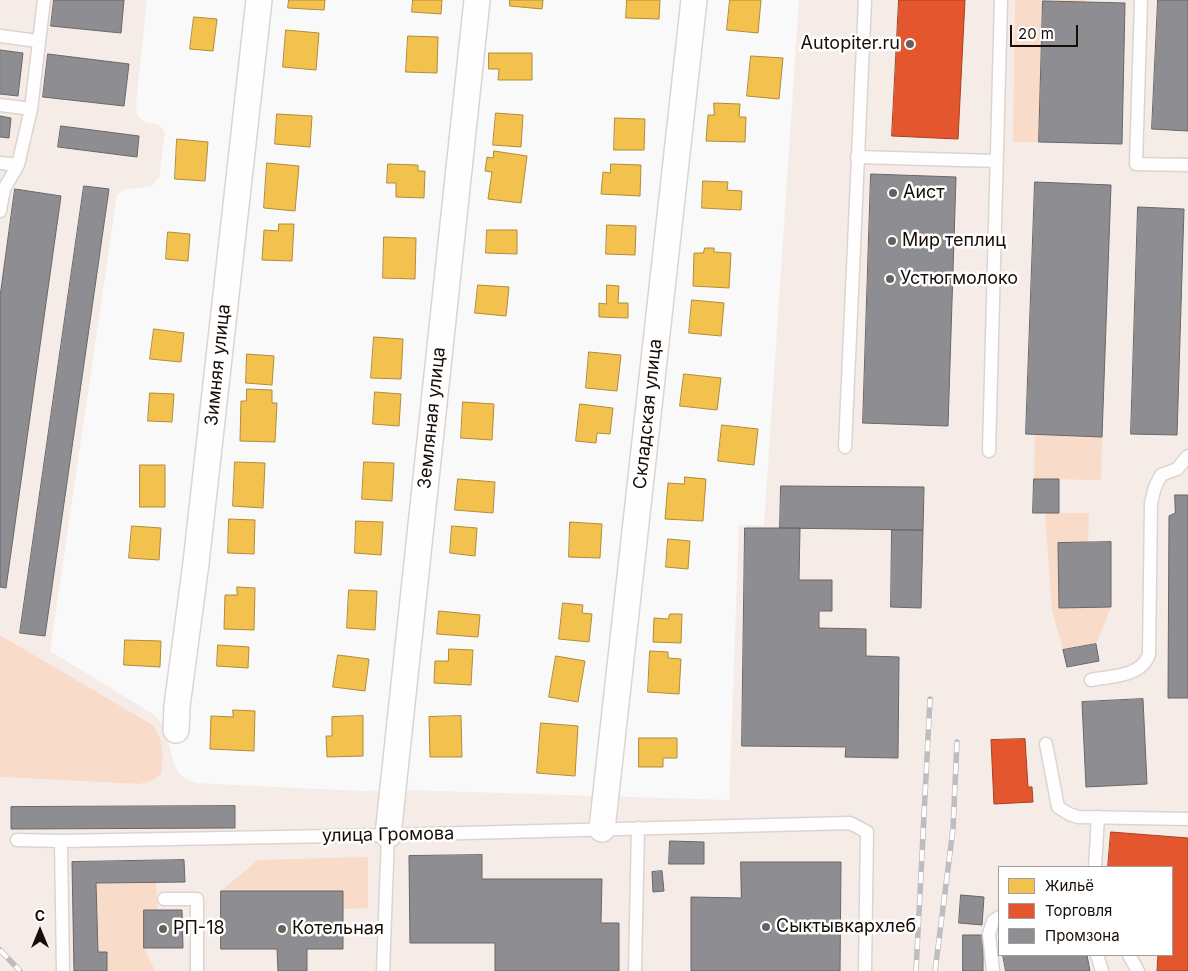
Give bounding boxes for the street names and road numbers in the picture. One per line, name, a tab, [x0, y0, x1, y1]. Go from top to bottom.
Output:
street label: Зимняя улица	[201, 303, 235, 427]
street label: Складская улица	[629, 338, 667, 490]
street label: Земляная улица	[414, 346, 450, 490]
street label: улица Громова	[322, 823, 454, 847]

